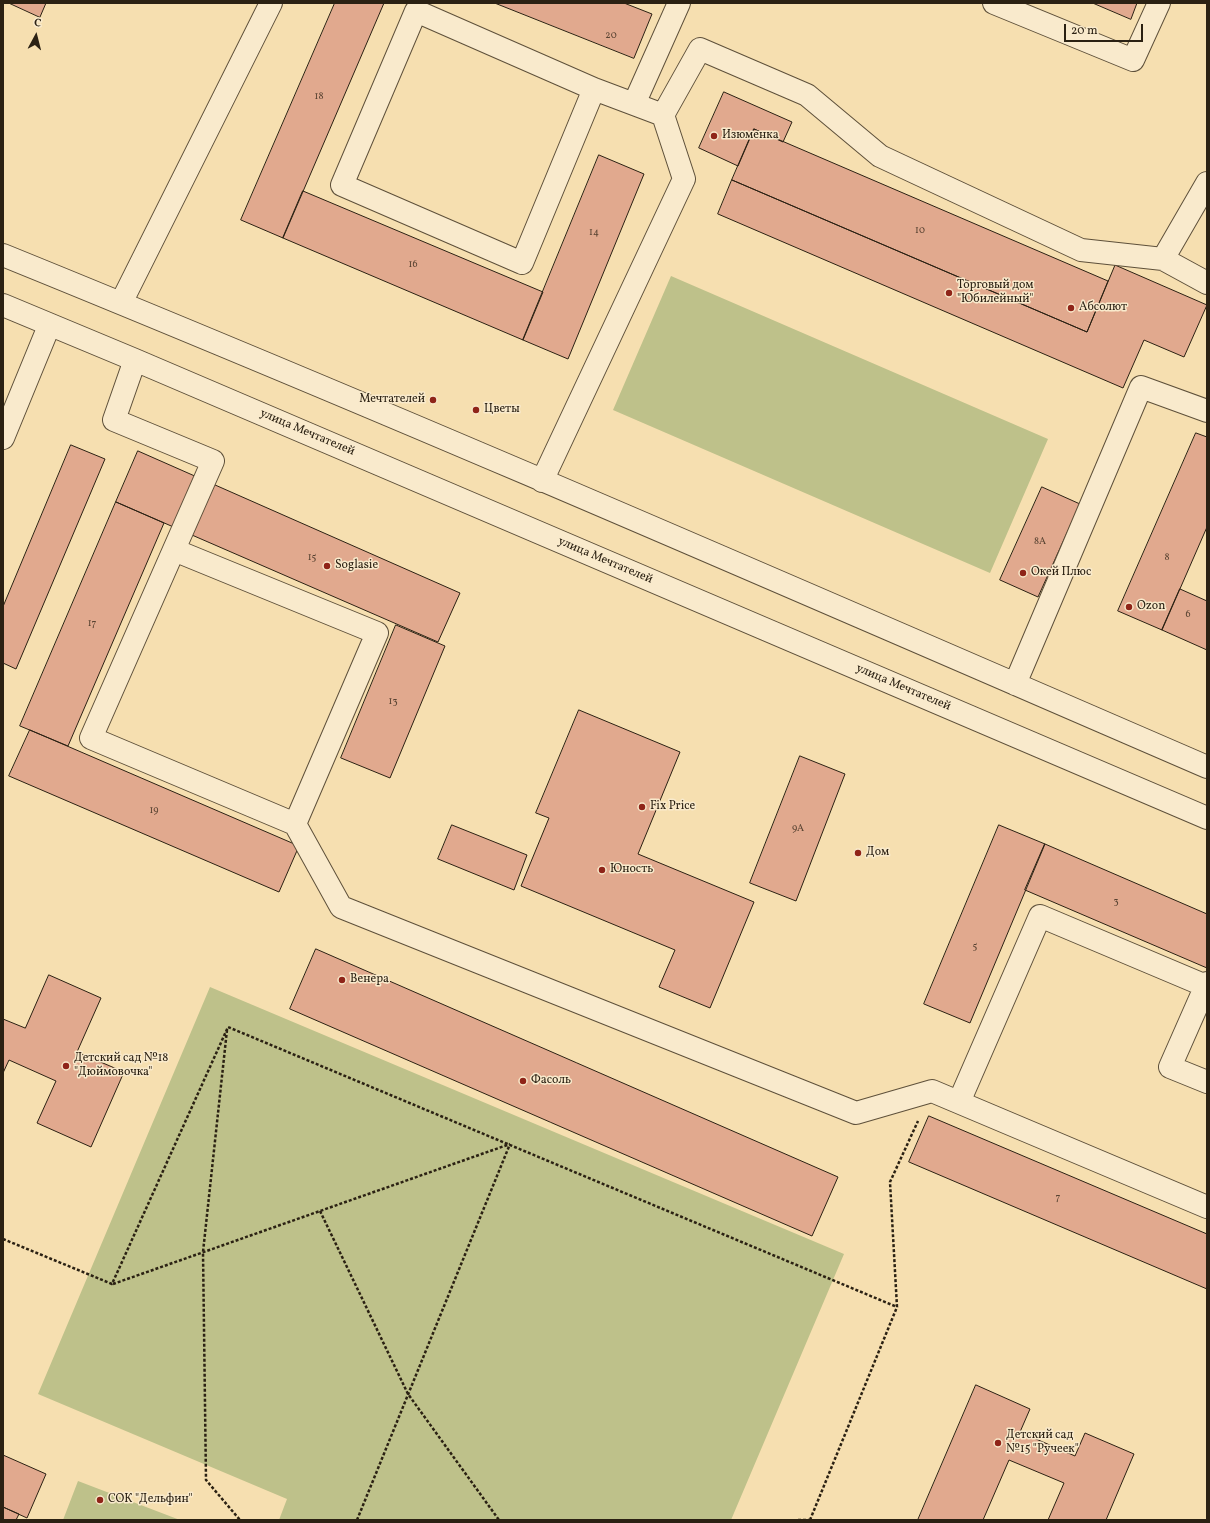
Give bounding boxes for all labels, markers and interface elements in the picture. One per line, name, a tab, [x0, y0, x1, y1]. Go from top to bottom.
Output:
north arrow	[16, 16, 56, 56]
text: С	[33, 16, 42, 31]
scale bar	[1066, 16, 1145, 42]
text: 20 m	[1071, 23, 1098, 39]
house number: 20	[605, 30, 617, 42]
house number: 18	[315, 91, 323, 103]
place label: Изюменка	[722, 129, 779, 143]
marker: Изюменка	[709, 131, 719, 141]
house number: 10	[915, 225, 925, 237]
house number: 14	[589, 227, 599, 239]
house number: 16	[409, 259, 417, 271]
place label: Торговый дом "Юбилейный"	[957, 279, 1033, 307]
marker: Торговый дом "Юбилейный"	[944, 288, 954, 298]
place label: Абсолют	[1079, 301, 1127, 315]
marker: Абсолют	[1066, 303, 1076, 313]
place label: Мечтателей	[359, 393, 425, 407]
marker: Мечтателей	[428, 395, 438, 405]
place label: Цветы	[484, 403, 520, 417]
marker: Цветы	[471, 405, 481, 415]
street label: улица Мечтателей	[257, 407, 357, 459]
street label: улица Мечтателей	[555, 535, 655, 587]
house number: 8А	[1034, 536, 1046, 548]
house number: 15	[308, 552, 316, 564]
house number: 8	[1164, 552, 1170, 564]
place label: Soglasie	[335, 559, 378, 573]
marker: Soglasie	[322, 561, 332, 571]
place label: Окей Плюс	[1031, 566, 1091, 580]
marker: Окей Плюс	[1018, 568, 1028, 578]
place label: Ozon	[1137, 600, 1165, 614]
marker: Ozon	[1124, 602, 1134, 612]
house number: 6	[1185, 609, 1191, 621]
house number: 17	[88, 618, 96, 630]
street label: улица Мечтателей	[853, 662, 953, 714]
house number: 13	[388, 696, 398, 708]
place label: Fix Price	[650, 800, 695, 814]
marker: Fix Price	[637, 802, 647, 812]
house number: 19	[149, 805, 159, 817]
house number: 9А	[792, 823, 804, 835]
place label: Дом	[866, 846, 889, 860]
marker: Дом	[853, 848, 863, 858]
place label: Юность	[610, 863, 653, 877]
marker: Юность	[597, 865, 607, 875]
house number: 3	[1113, 896, 1119, 908]
house number: 5	[973, 941, 977, 953]
place label: Венера	[350, 973, 389, 987]
marker: Венера	[337, 975, 347, 985]
place label: Детский сад №18 "Дюймовочка"	[74, 1052, 168, 1080]
marker: Детский сад №18 "Дюймовочка"	[61, 1061, 71, 1071]
place label: Фасоль	[531, 1074, 571, 1088]
marker: Фасоль	[518, 1076, 528, 1086]
house number: 7	[1056, 1192, 1060, 1204]
place label: Детский сад №15 "Ручеек"	[1006, 1429, 1079, 1457]
marker: Детский сад №15 "Ручеек"	[993, 1438, 1003, 1448]
place label: СОК "Дельфин"	[108, 1493, 193, 1507]
marker: СОК "Дельфин"	[95, 1495, 105, 1505]

